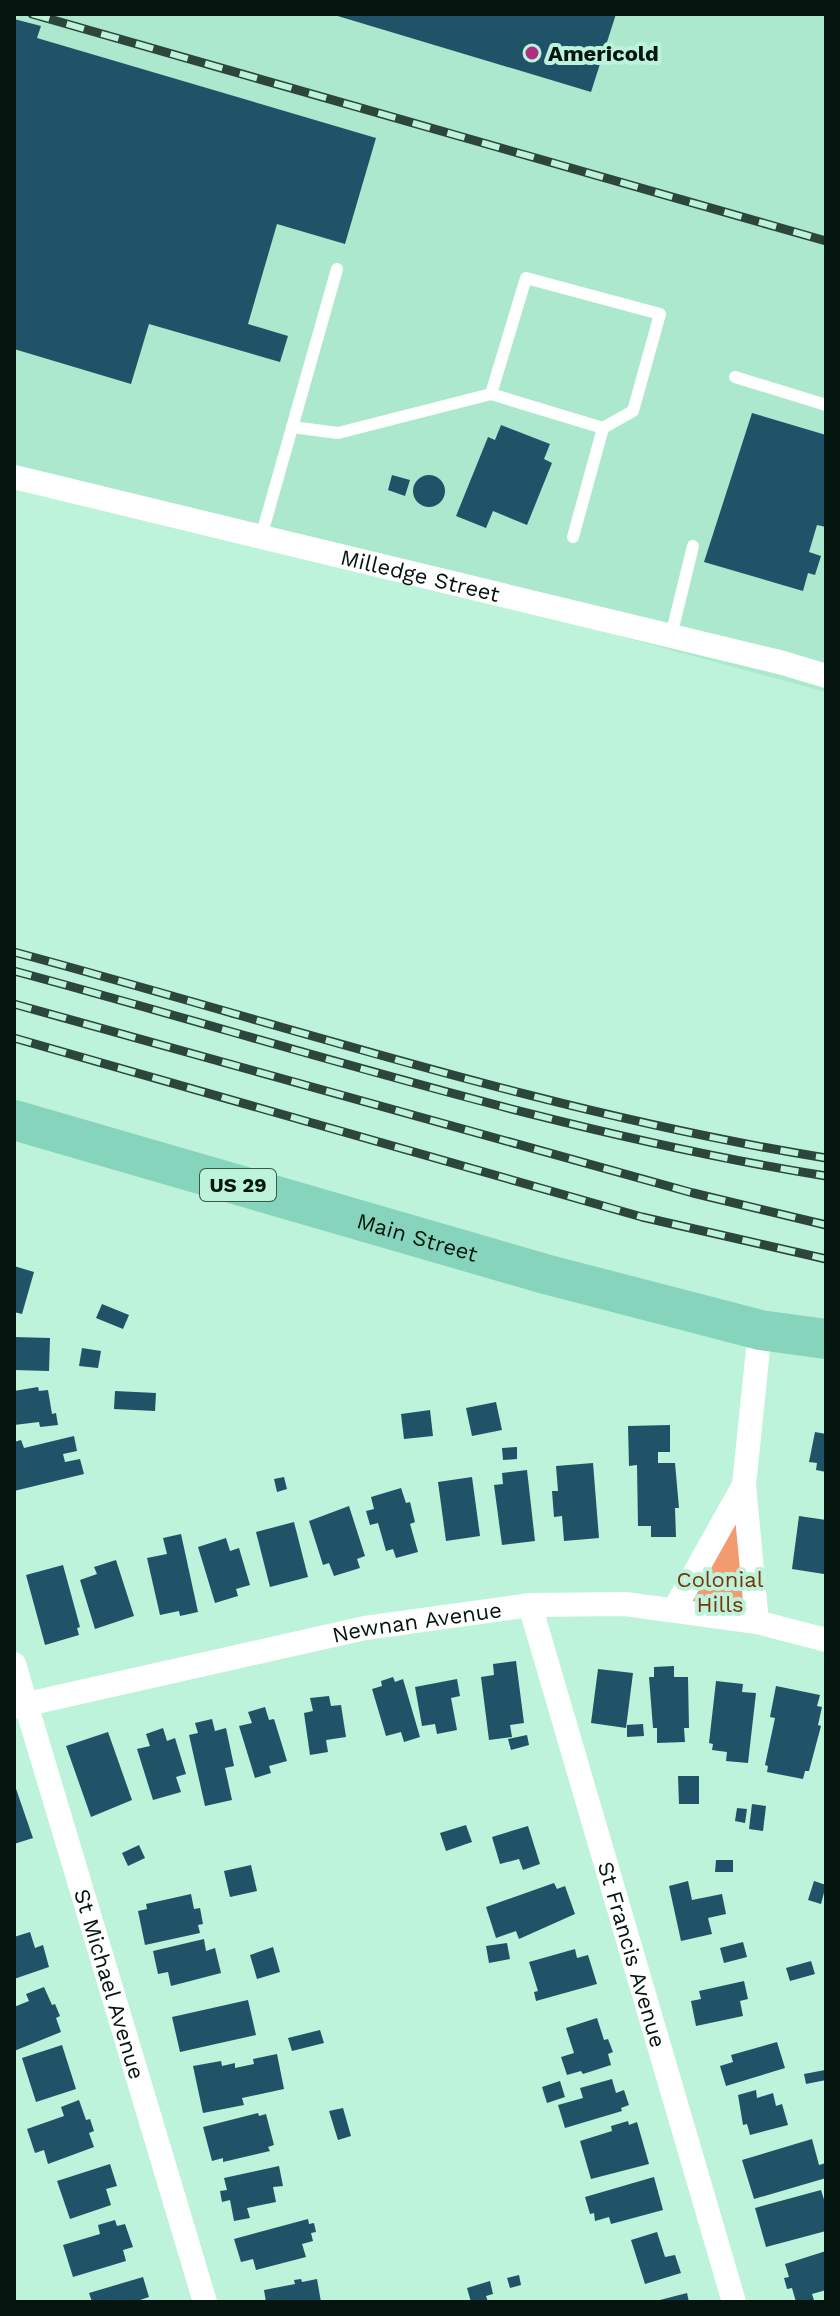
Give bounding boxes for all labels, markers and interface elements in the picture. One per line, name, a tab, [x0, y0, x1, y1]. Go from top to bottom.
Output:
place label: Americold	[548, 41, 659, 66]
marker: Americold	[523, 44, 541, 62]
street label: Milledge Street	[338, 544, 502, 607]
road number: US 29	[200, 1169, 276, 1201]
street label: Main Street	[354, 1208, 481, 1266]
park label: Colonial Hills	[677, 1567, 764, 1617]
street label: Newnan Avenue	[330, 1597, 503, 1648]
street label: St Francis Avenue	[593, 1859, 671, 2050]
street label: St Michael Avenue	[70, 1886, 150, 2082]

